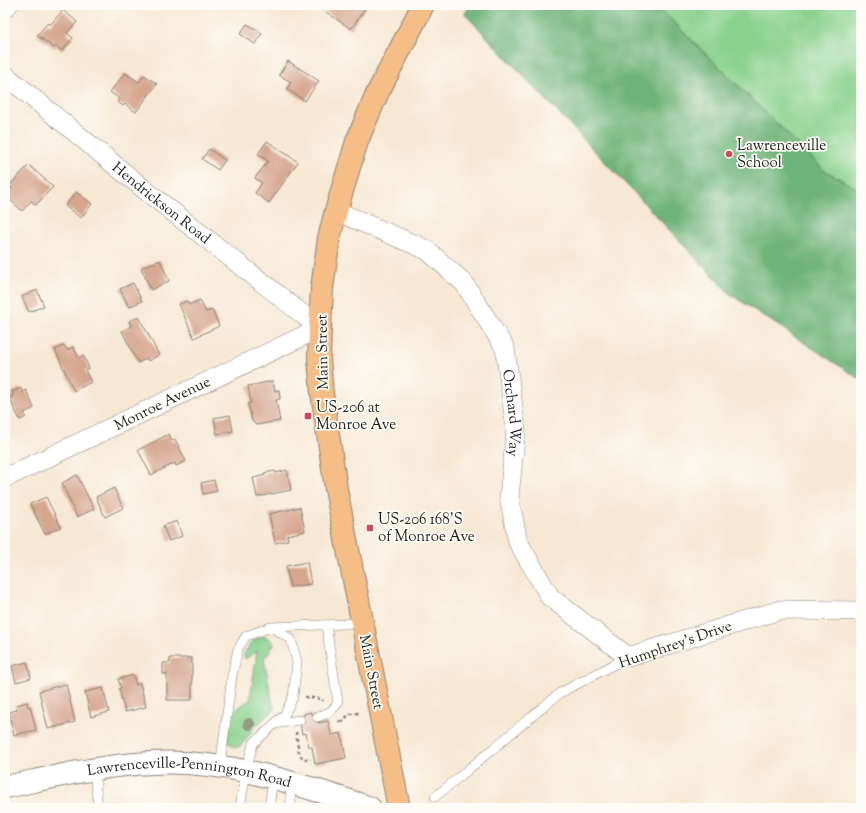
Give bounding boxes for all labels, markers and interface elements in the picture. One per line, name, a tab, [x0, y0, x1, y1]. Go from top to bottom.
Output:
place label: Lawrenceville School	[737, 136, 826, 174]
marker: Lawrenceville School	[724, 149, 734, 159]
street label: Hendrickson Road	[107, 158, 215, 250]
street label: Main Street	[312, 314, 335, 390]
street label: Orchard Way	[496, 368, 525, 458]
street label: Monroe Avenue	[111, 372, 214, 437]
place label: US-206 at Monroe Ave	[316, 398, 396, 436]
marker: US-206 at Monroe Ave	[303, 411, 313, 421]
place label: US-206 168'S of Monroe Ave	[378, 510, 475, 548]
marker: US-206 168'S of Monroe Ave	[365, 523, 375, 533]
street label: Humphrey's Drive	[616, 616, 735, 675]
street label: Main Street	[353, 633, 388, 711]
street label: Lawrenceville-Pennington Road	[86, 754, 294, 794]

